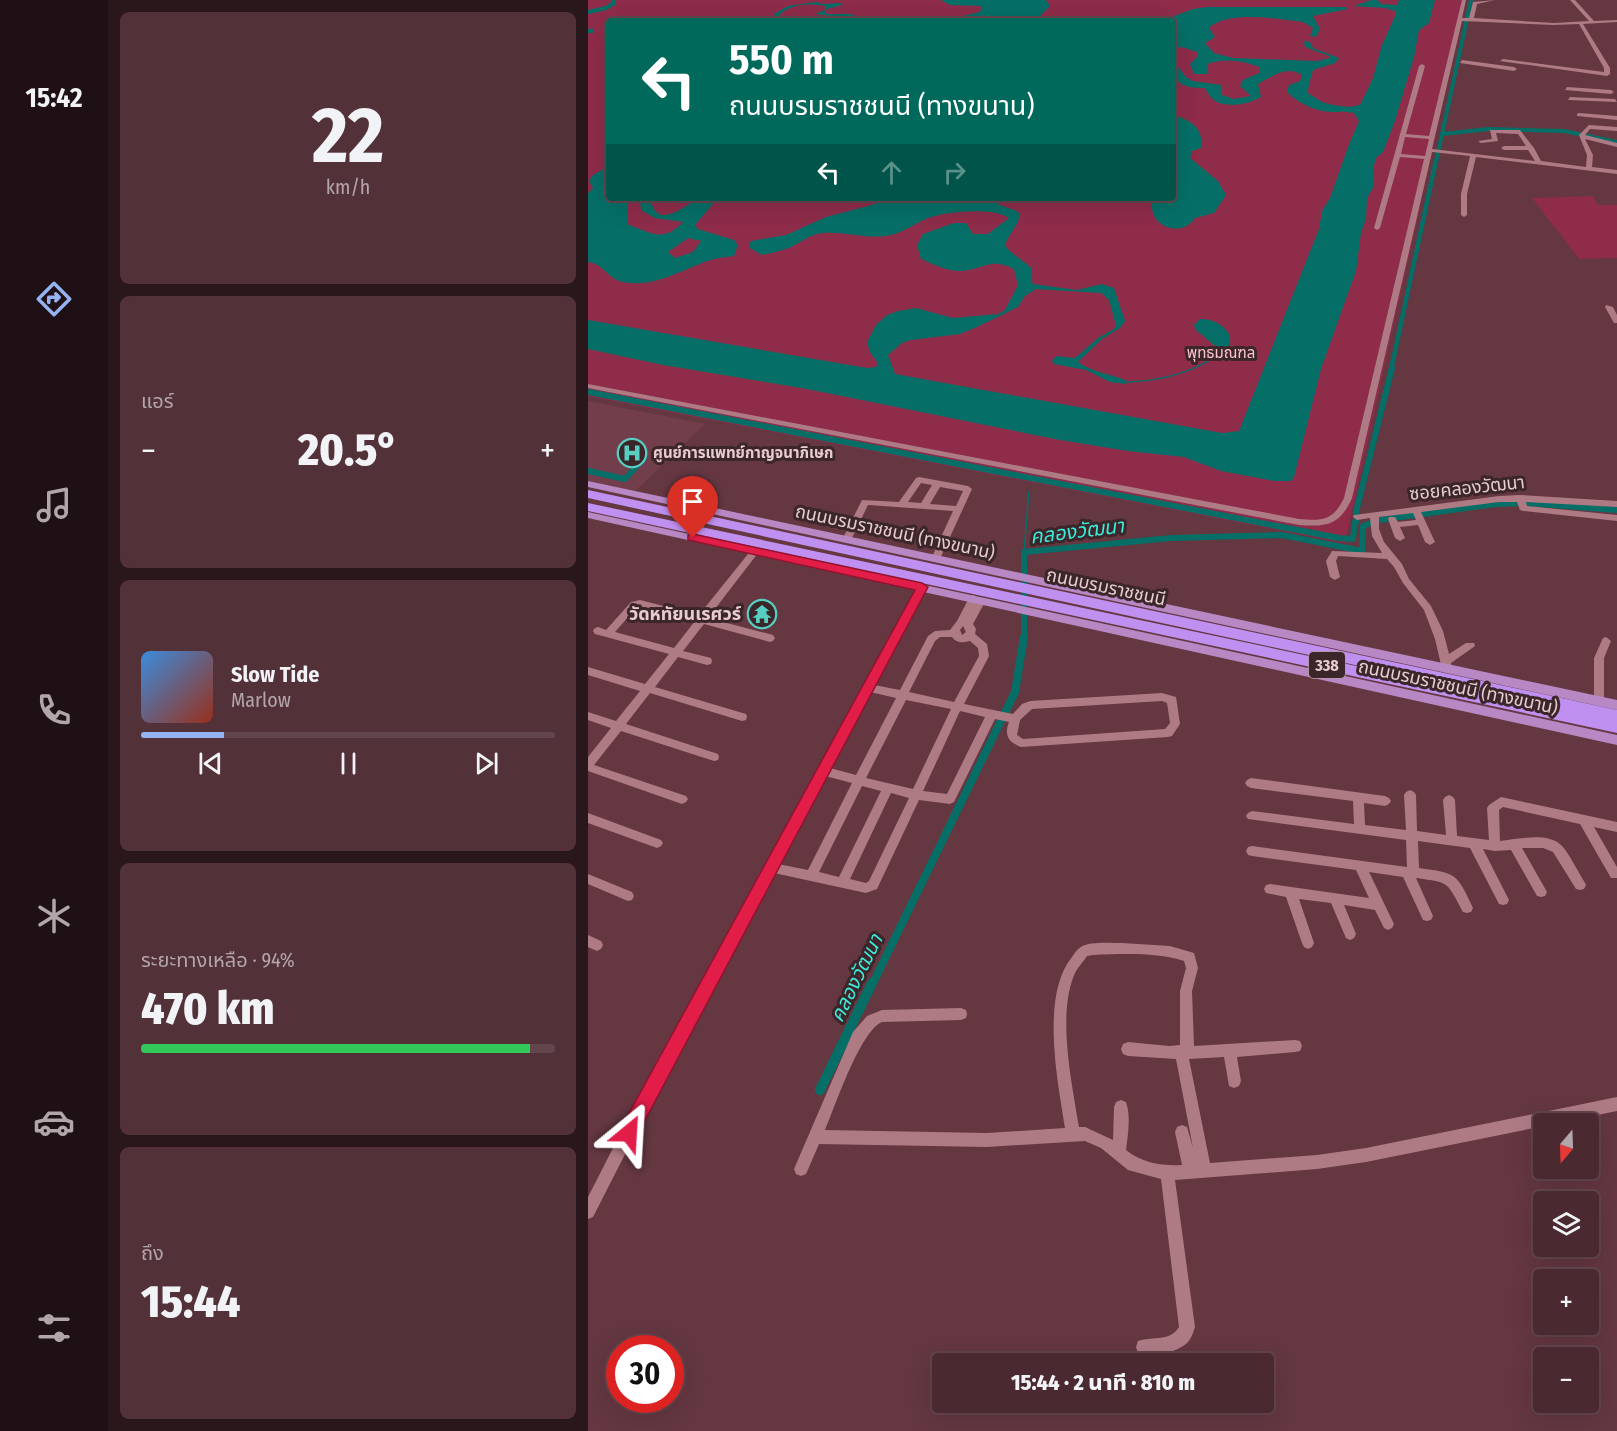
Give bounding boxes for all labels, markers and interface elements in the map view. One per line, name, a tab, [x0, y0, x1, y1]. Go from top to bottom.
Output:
text: 550 m	[729, 35, 834, 85]
icon: left	[630, 42, 708, 120]
text: 15:42	[26, 82, 82, 114]
text: 22	[312, 89, 384, 183]
text: ถนนบรมราชชนนี (ทางขนาน)	[729, 90, 1034, 122]
icon: left	[812, 156, 845, 189]
icon: ahead	[875, 156, 908, 189]
icon: right	[938, 156, 971, 189]
text: km/h	[326, 175, 370, 199]
icon: directions	[33, 278, 75, 320]
park label: พุทธมณฑล	[1187, 344, 1255, 362]
text: แอร์	[141, 389, 173, 413]
text: 20.5°	[298, 423, 398, 477]
text: −	[141, 431, 156, 471]
text: +	[540, 431, 555, 471]
hospital icon: ศูนย์การแพทย์กาญจนาภิเษก	[616, 437, 648, 469]
place label: ศูนย์การแพทย์กาญจนาภิเษก	[653, 444, 833, 463]
street label: ซอยคลองวัฒนา	[1408, 471, 1526, 505]
pin	[667, 476, 718, 538]
icon: music	[33, 484, 75, 526]
icon: arrive	[676, 485, 709, 518]
street label: ถนนบรมราชชนนี (ทางขนาน)	[793, 500, 997, 564]
water label: คลองวัฒนา	[1029, 513, 1126, 549]
street label: ถนนบรมราชชนนี	[1044, 564, 1168, 610]
temple icon: วัดหทัยนเรศวร์	[746, 598, 778, 630]
place label: วัดหทัยนเรศวร์	[629, 603, 741, 625]
road number: 338	[1309, 652, 1345, 678]
street label: ถนนบรมราชชนนี (ทางขนาน)	[1356, 655, 1560, 719]
text: Slow Tide	[231, 661, 319, 688]
text: Marlow	[231, 688, 291, 712]
icon: phone	[33, 689, 75, 731]
icon: previous	[194, 747, 227, 780]
icon: pause	[332, 747, 365, 780]
icon: next	[470, 747, 503, 780]
icon: climate	[33, 895, 75, 937]
water label: คลองวัฒนา	[825, 930, 888, 1026]
text: ระยะทางเหลือ · 94%	[141, 948, 295, 972]
text: 470 km	[141, 982, 274, 1036]
icon: car	[33, 1101, 75, 1143]
position arrow	[597, 1101, 661, 1165]
north arrow	[1533, 1113, 1599, 1179]
map controls	[1533, 1113, 1599, 1413]
button: layers	[1533, 1191, 1599, 1257]
text: ถึง	[141, 1241, 164, 1265]
button: +	[1533, 1269, 1599, 1335]
text: 15:44	[141, 1275, 240, 1329]
icon: filters	[33, 1307, 75, 1349]
speed limit sign: 30	[606, 1335, 684, 1413]
button: −	[1533, 1347, 1599, 1413]
text: 15:44 · 2 นาที · 810 m	[1011, 1369, 1195, 1396]

